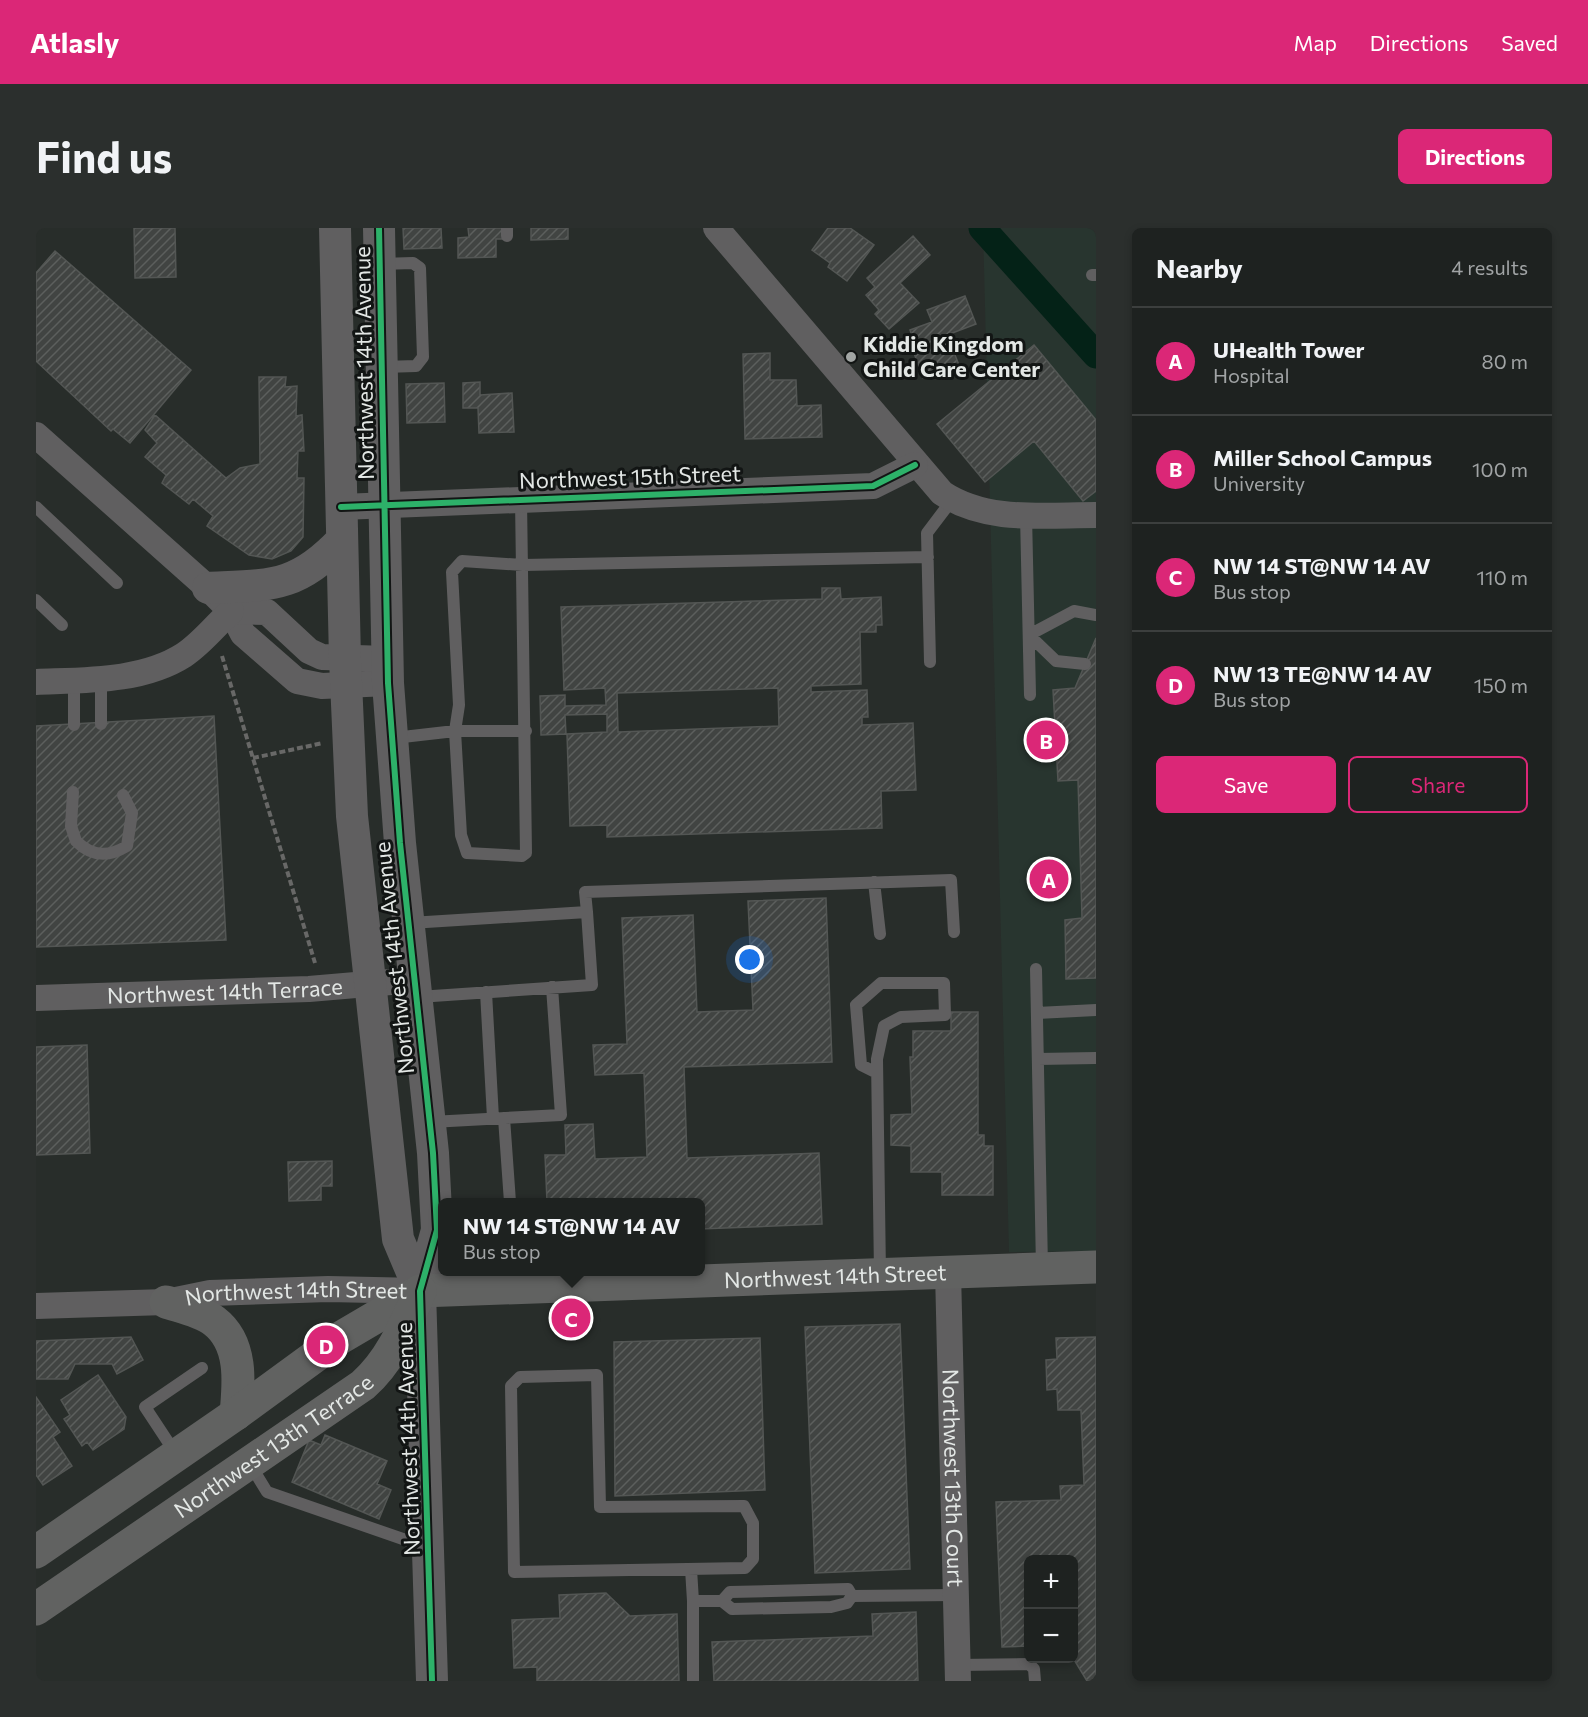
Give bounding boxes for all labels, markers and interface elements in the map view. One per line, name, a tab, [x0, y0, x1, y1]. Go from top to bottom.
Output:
text: Atlasly	[30, 25, 119, 59]
text: Map	[1294, 30, 1337, 55]
text: Directions	[1370, 30, 1468, 55]
text: Saved	[1501, 30, 1558, 55]
button: Directions	[1398, 129, 1552, 184]
text: Find us	[36, 130, 172, 182]
street label: Northwest 14th Avenue	[348, 246, 379, 480]
text: Nearby	[1156, 252, 1243, 283]
text: 4 results	[1451, 255, 1528, 279]
place label: Kiddie Kingdom Child Care Center	[863, 330, 1040, 382]
text: UHealth Tower	[1213, 336, 1365, 363]
text: A	[1168, 349, 1183, 373]
text: 80 m	[1482, 349, 1528, 373]
marker: Kiddie Kingdom Child Care Center	[844, 350, 858, 364]
text: Hospital	[1213, 363, 1290, 387]
text: Miller School Campus	[1213, 444, 1432, 471]
text: B	[1169, 457, 1182, 481]
text: 100 m	[1472, 457, 1528, 481]
street label: Northwest 15th Street	[519, 459, 741, 494]
text: University	[1213, 471, 1305, 495]
text: NW 14 ST@NW 14 AV	[1213, 552, 1431, 579]
text: C	[1169, 565, 1182, 589]
text: 110 m	[1477, 565, 1528, 589]
text: Bus stop	[1213, 579, 1291, 603]
text: NW 13 TE@NW 14 AV	[1213, 660, 1432, 687]
text: D	[1168, 673, 1183, 697]
text: 150 m	[1474, 673, 1528, 697]
text: Bus stop	[1213, 687, 1291, 711]
pin: B	[1026, 718, 1066, 762]
button: Save	[1156, 756, 1336, 813]
button: Share	[1348, 756, 1528, 813]
street label: Northwest 14th Avenue	[368, 840, 419, 1076]
pin: A	[1030, 856, 1068, 902]
your location	[735, 945, 764, 974]
street label: Northwest 14th Terrace	[107, 972, 344, 1009]
popup	[438, 1198, 705, 1276]
text: NW 14 ST@NW 14 AV	[463, 1212, 680, 1239]
text: Bus stop	[463, 1239, 541, 1263]
street label: Northwest 14th Street	[723, 1258, 947, 1293]
street label: Northwest 14th Street	[182, 1275, 408, 1311]
pin: C	[552, 1296, 590, 1340]
pin: D	[306, 1322, 346, 1368]
street label: Northwest 14th Avenue	[390, 1322, 425, 1556]
street label: Northwest 13th Terrace	[169, 1368, 379, 1523]
street label: Northwest 13th Court	[937, 1369, 970, 1587]
map controls	[1024, 1555, 1078, 1663]
button: +	[1024, 1555, 1078, 1609]
button: −	[1024, 1609, 1078, 1663]

